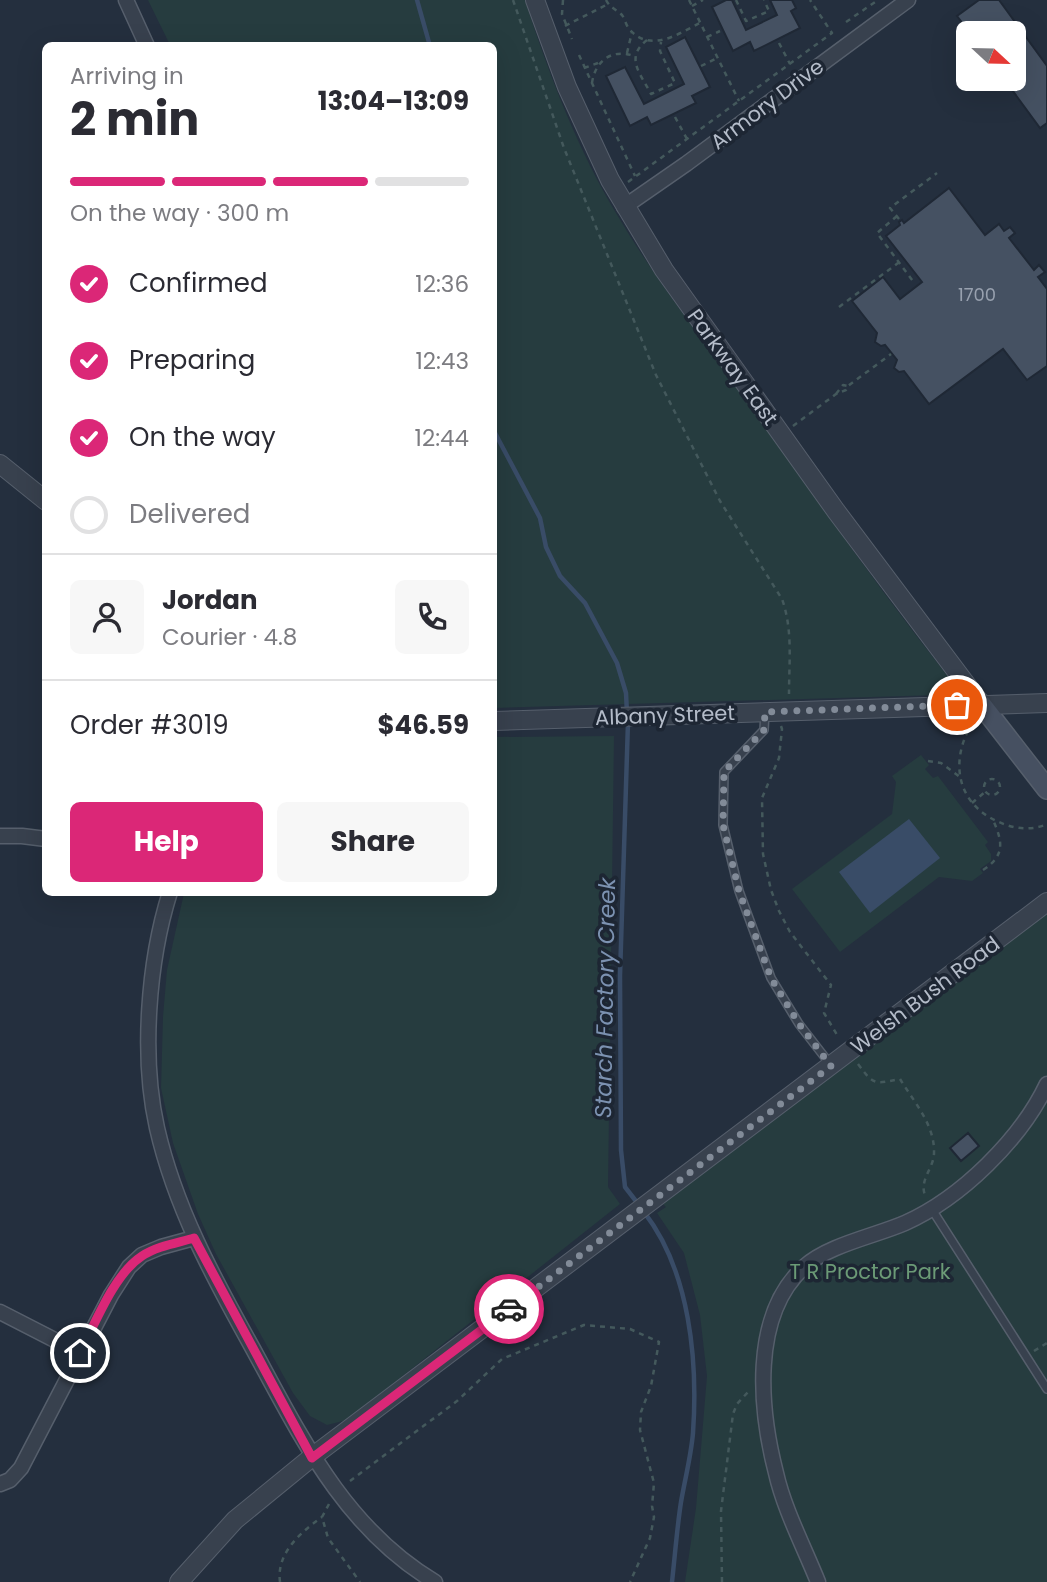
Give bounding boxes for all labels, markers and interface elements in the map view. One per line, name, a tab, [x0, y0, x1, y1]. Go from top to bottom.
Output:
north arrow	[956, 21, 1026, 91]
map controls	[956, 21, 1026, 91]
street label: Armory Drive	[704, 52, 830, 156]
text: Arriving in	[70, 60, 184, 92]
text: 13:04–13:09	[318, 83, 469, 119]
text: 2 min	[70, 87, 199, 151]
text: On the way · 300 m	[70, 197, 289, 229]
icon: check	[70, 265, 108, 303]
text: Confirmed	[129, 265, 267, 301]
text: 12:36	[415, 268, 469, 300]
house number: 1700	[958, 282, 996, 307]
street label: Parkway East	[681, 303, 785, 431]
icon: check	[70, 342, 108, 380]
text: Preparing	[129, 342, 255, 378]
text: 12:43	[416, 345, 469, 377]
icon: check	[70, 419, 108, 457]
text: On the way	[129, 419, 276, 455]
text: 12:44	[415, 422, 469, 454]
text: Delivered	[129, 496, 250, 532]
button: person	[70, 580, 144, 654]
button: phone	[395, 580, 469, 654]
text: Jordan	[162, 582, 258, 618]
text: Courier · 4.8	[162, 621, 297, 653]
pin	[927, 675, 987, 735]
icon: bag	[938, 686, 976, 724]
street label: Albany Street	[594, 698, 736, 732]
text: Order #3019	[70, 707, 229, 743]
text: $46.59	[378, 707, 469, 743]
button: Help	[70, 802, 263, 882]
button: Share	[277, 802, 469, 882]
water label: Starch Factory Creek	[587, 876, 623, 1119]
street label: Welsh Bush Road	[845, 929, 1005, 1061]
park label: T R Proctor Park	[789, 1257, 951, 1286]
courier	[474, 1274, 544, 1344]
icon: car	[490, 1290, 528, 1328]
pin	[50, 1323, 110, 1383]
icon: home	[61, 1334, 99, 1372]

